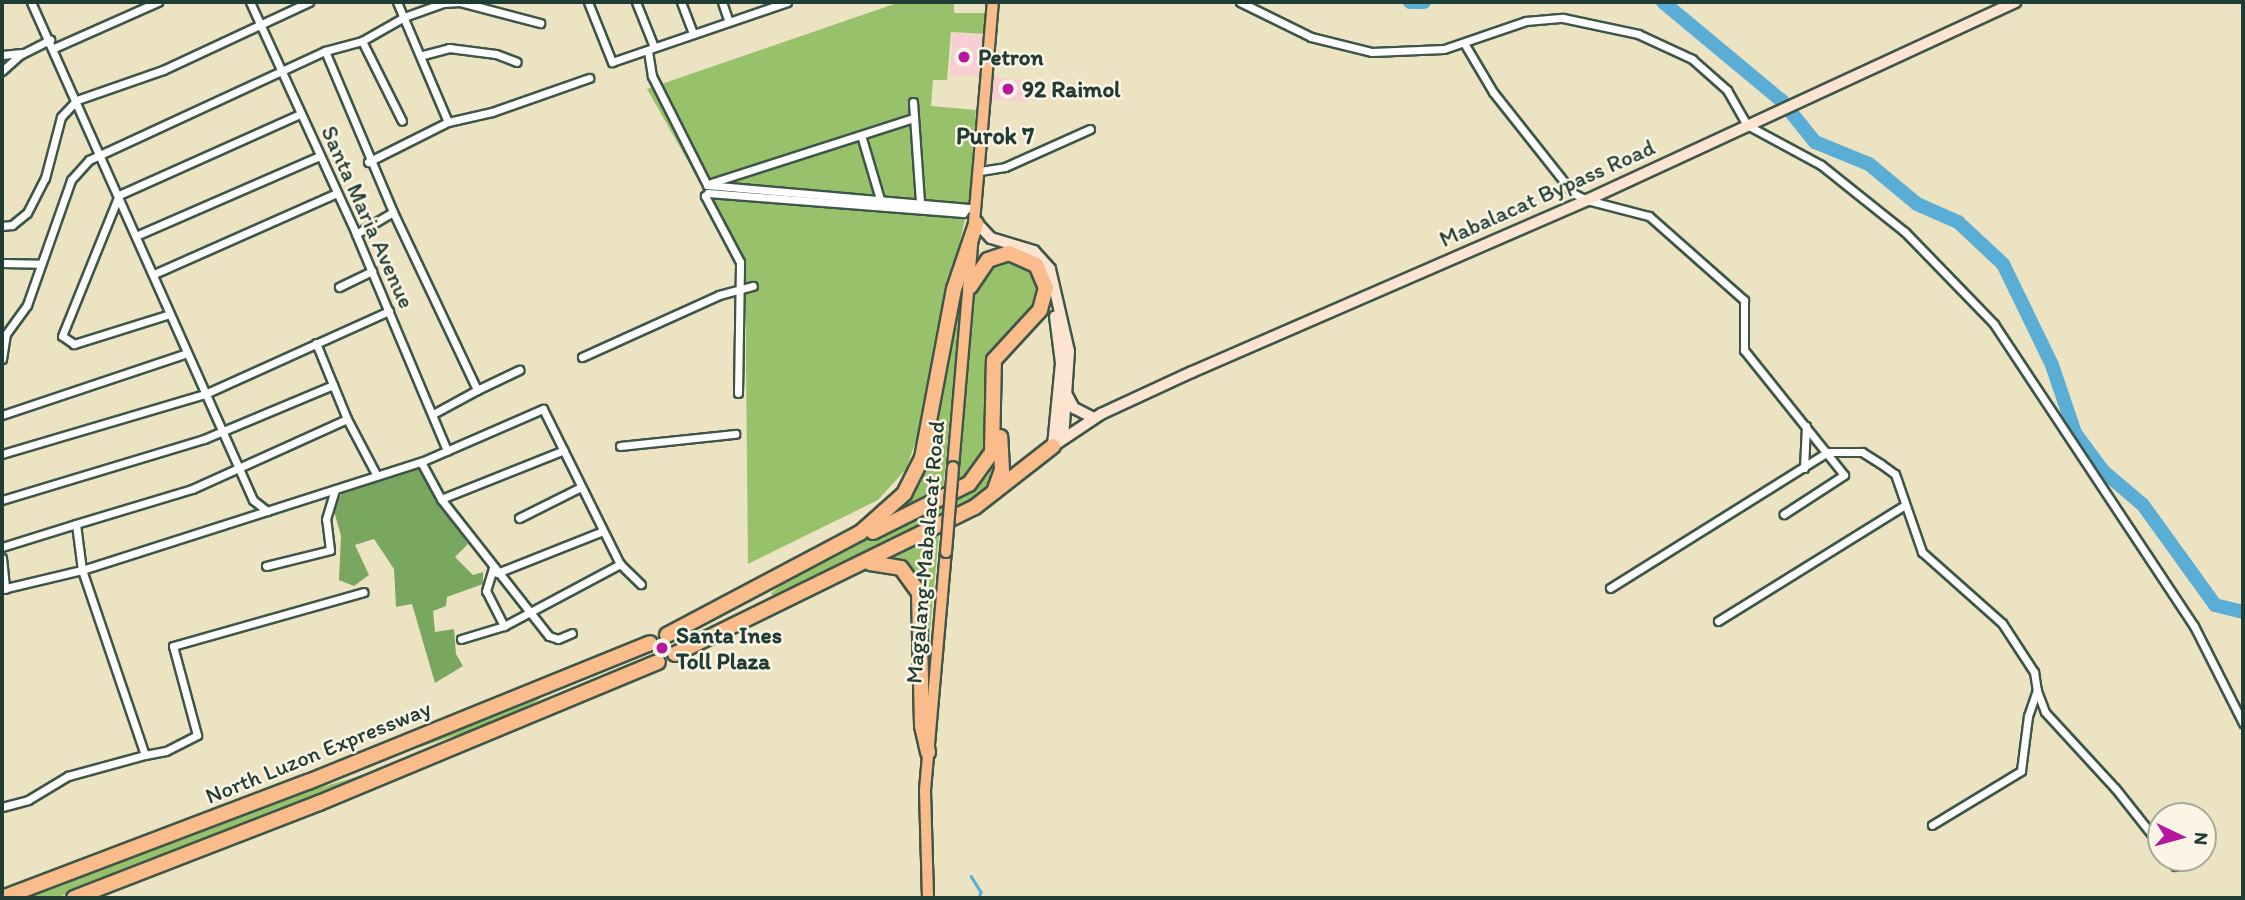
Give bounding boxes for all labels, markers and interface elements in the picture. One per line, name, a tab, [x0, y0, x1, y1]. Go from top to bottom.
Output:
place label: Petron	[978, 43, 1043, 71]
marker: Petron	[956, 49, 972, 65]
place label: 92 Raimol	[1022, 75, 1121, 103]
marker: 92 Raimol	[1000, 81, 1016, 97]
street label: Santa Maria Avenue	[315, 121, 421, 313]
district label: Purok 7	[956, 122, 1034, 150]
street label: Mabalacat Bypass Road	[1435, 133, 1659, 253]
street label: Magalang-Mabalacat Road	[900, 420, 950, 684]
place label: Santa Ines Toll Plaza	[676, 621, 782, 675]
marker: Santa Ines Toll Plaza	[654, 640, 670, 656]
street label: North Luzon Expressway	[202, 694, 434, 810]
north arrow	[2147, 802, 2217, 872]
text: N	[2189, 831, 2213, 846]

